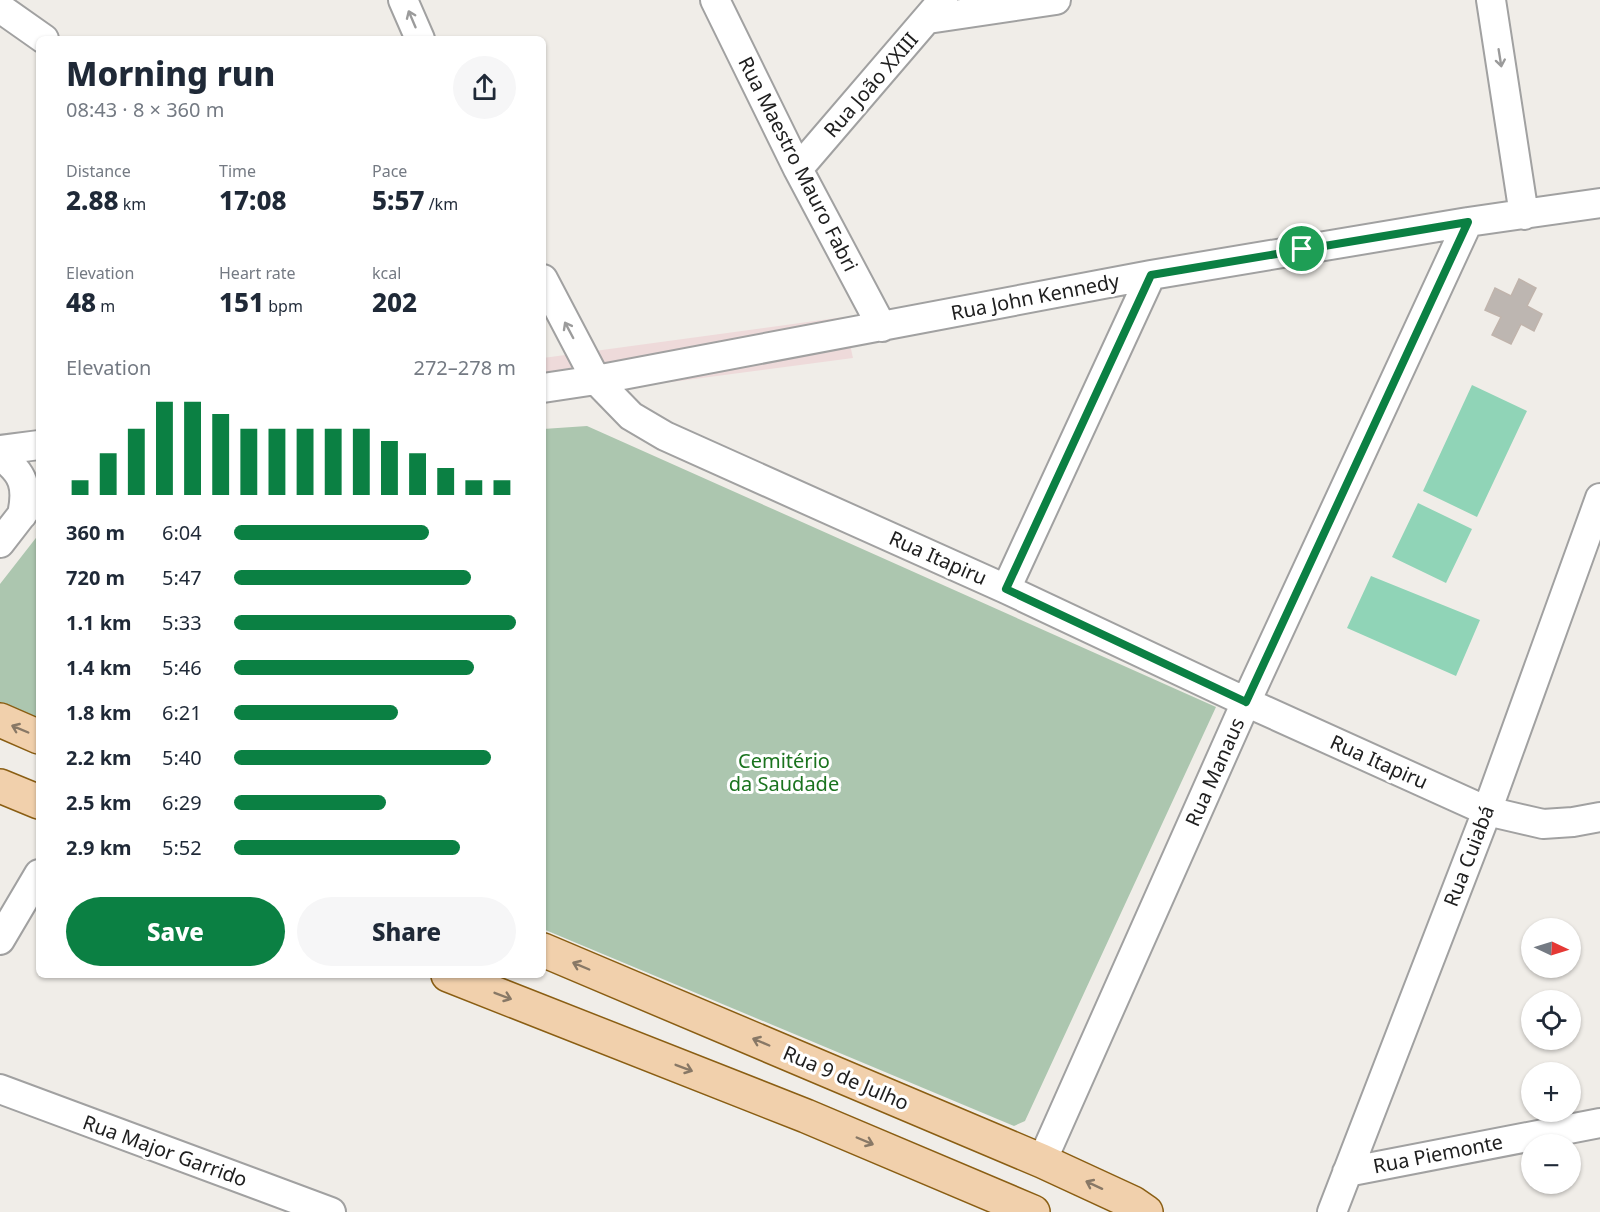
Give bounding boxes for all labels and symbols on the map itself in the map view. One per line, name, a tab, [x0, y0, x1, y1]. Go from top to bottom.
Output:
one-way arrow	[406, 10, 417, 29]
street label: Rua João XXIII	[817, 26, 924, 143]
one-way arrow	[1495, 47, 1506, 67]
street label: Rua Maestro Mauro Fabri	[732, 52, 865, 276]
pin	[1276, 223, 1327, 274]
street label: Rua John Kennedy	[948, 267, 1122, 326]
one-way arrow	[563, 321, 575, 339]
street label: Rua Itapiru	[885, 524, 991, 591]
street label: Rua Manaus	[1179, 713, 1250, 830]
one-way arrow	[11, 723, 29, 734]
street label: Rua Itapiru	[1326, 728, 1432, 795]
park label: Cemitério da Saudade	[729, 747, 839, 797]
street label: Rua Cuiabá	[1437, 801, 1500, 910]
north arrow	[1521, 918, 1581, 978]
one-way arrow	[572, 960, 591, 971]
one-way arrow	[493, 992, 512, 1003]
one-way arrow	[752, 1036, 770, 1047]
street label: Rua 9 de Julho	[779, 1039, 913, 1116]
one-way arrow	[675, 1063, 693, 1074]
street label: Rua Major Garrido	[79, 1108, 251, 1193]
street label: Rua Piemonte	[1371, 1128, 1505, 1179]
one-way arrow	[855, 1136, 874, 1147]
one-way arrow	[1086, 1178, 1104, 1190]

